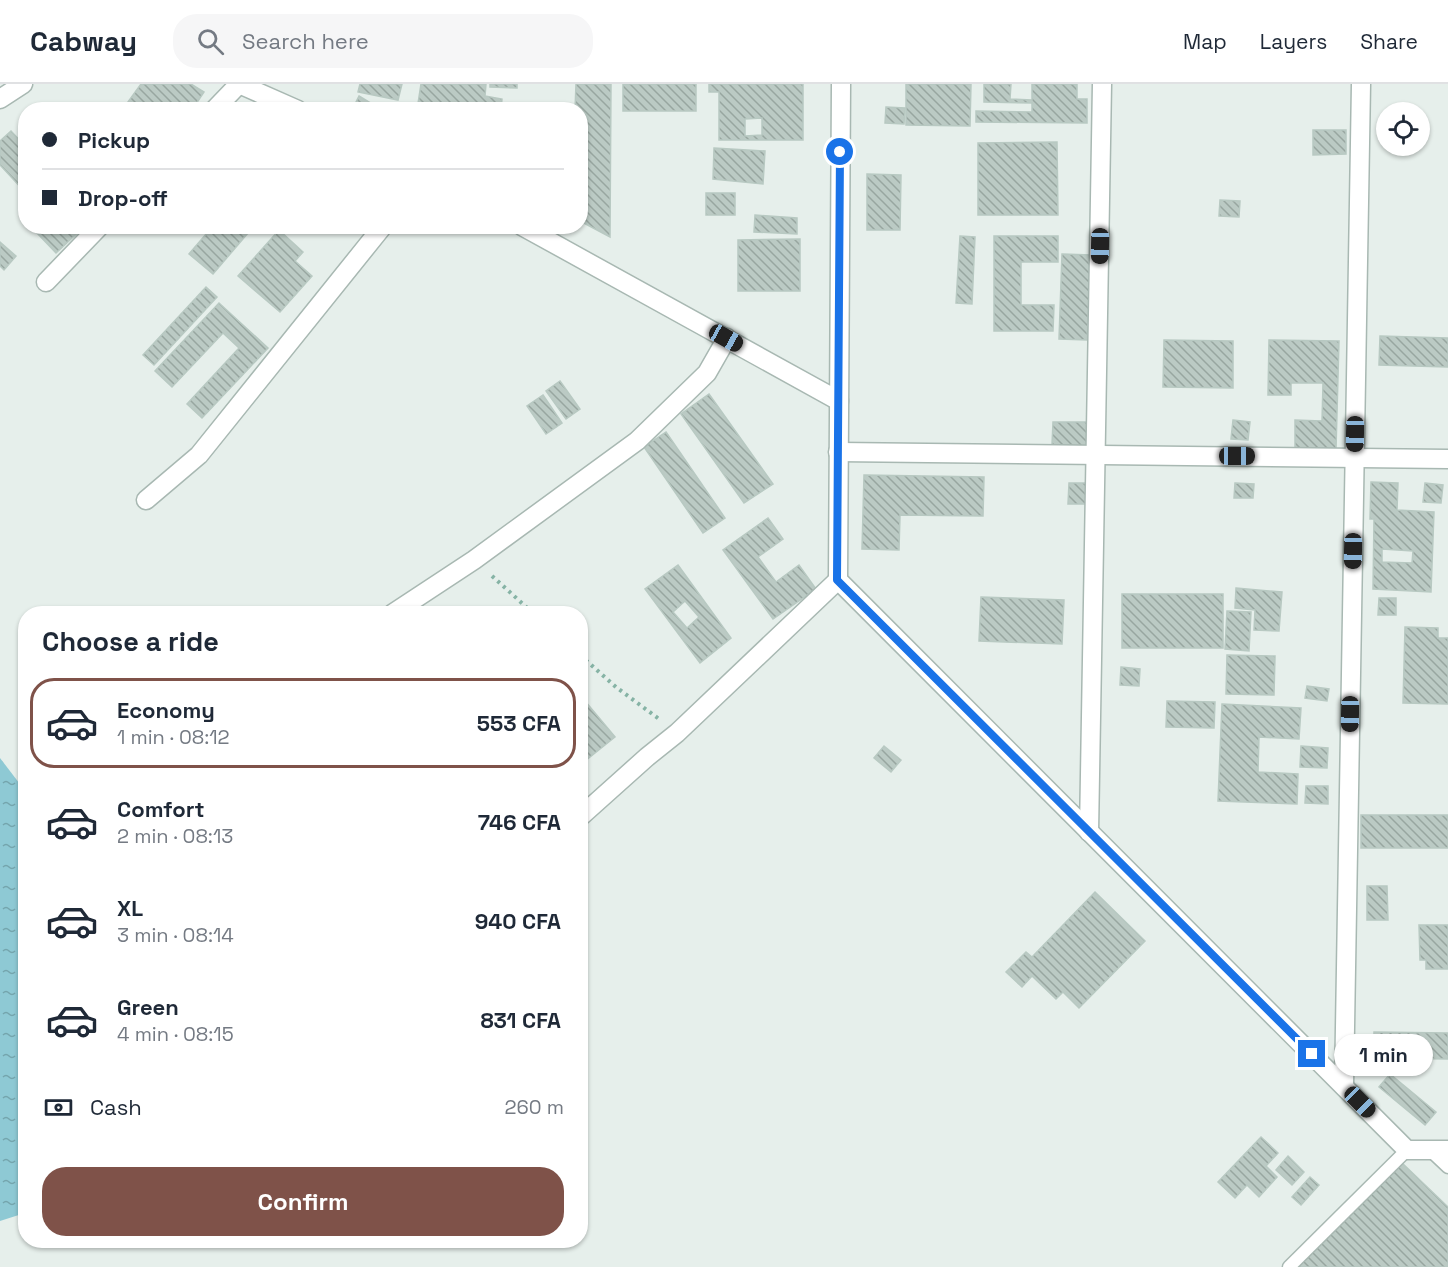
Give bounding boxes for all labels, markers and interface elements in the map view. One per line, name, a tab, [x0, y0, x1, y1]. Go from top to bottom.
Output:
search box	[173, 14, 593, 68]
text: Cabway	[30, 23, 137, 59]
icon: search	[194, 25, 227, 58]
text: Search here	[242, 27, 369, 55]
text: Map	[1183, 28, 1227, 55]
text: Layers	[1260, 28, 1327, 55]
text: Share	[1360, 28, 1418, 55]
map controls	[1376, 102, 1430, 156]
button: locate	[1376, 102, 1430, 156]
text: Pickup	[78, 126, 150, 154]
route start	[826, 138, 853, 165]
text: Drop-off	[78, 184, 168, 212]
car	[1091, 228, 1109, 264]
car	[706, 321, 746, 355]
car	[1346, 416, 1364, 452]
car	[1219, 447, 1255, 465]
car	[1344, 533, 1362, 569]
text: Choose a ride	[42, 624, 219, 659]
icon: car	[45, 696, 99, 750]
text: Economy	[117, 696, 215, 724]
car	[1341, 696, 1359, 732]
text: 553 CFA	[477, 709, 561, 737]
text: 1 min · 08:12	[117, 724, 230, 750]
icon: car	[45, 795, 99, 849]
text: Comfort	[117, 795, 205, 823]
text: 746 CFA	[478, 808, 561, 836]
text: 2 min · 08:13	[117, 823, 233, 849]
icon: car	[45, 894, 99, 948]
text: XL	[117, 894, 143, 922]
text: 940 CFA	[475, 907, 561, 935]
text: 3 min · 08:14	[117, 922, 234, 948]
icon: car	[45, 993, 99, 1047]
text: Green	[117, 993, 179, 1021]
text: 831 CFA	[480, 1006, 561, 1034]
text: 4 min · 08:15	[117, 1021, 234, 1047]
callout: 1 min	[1333, 1033, 1432, 1075]
route end	[1298, 1040, 1325, 1067]
text: 1 min	[1359, 1042, 1408, 1068]
car	[1341, 1083, 1379, 1121]
icon: cash	[42, 1091, 75, 1124]
text: Cash	[90, 1093, 142, 1121]
text: 260 m	[505, 1094, 564, 1120]
button: Confirm	[42, 1167, 564, 1236]

